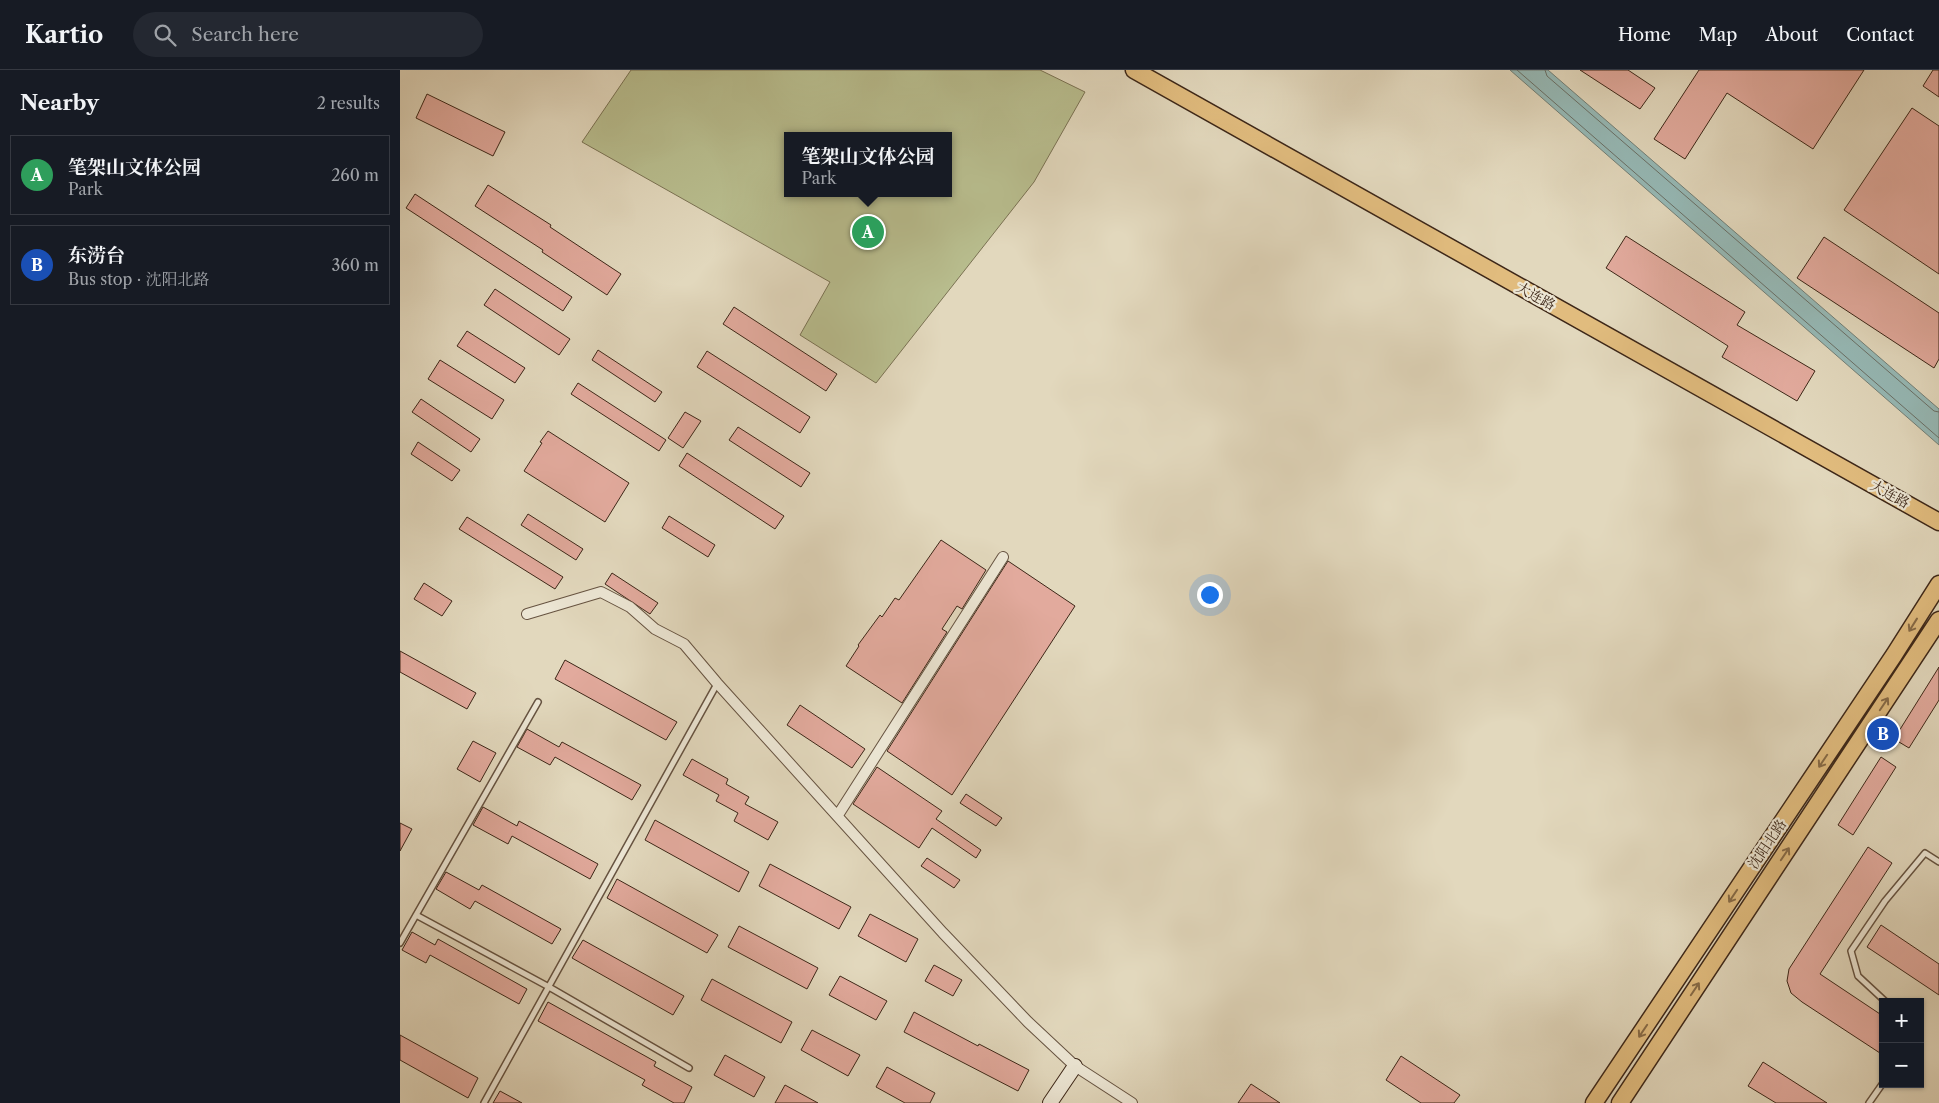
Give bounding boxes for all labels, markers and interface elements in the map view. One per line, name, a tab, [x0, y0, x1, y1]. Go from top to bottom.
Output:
search box	[133, 12, 483, 57]
text: Kartio	[25, 20, 103, 49]
icon: search	[151, 21, 179, 49]
text: Search here	[191, 23, 299, 46]
text: Home	[1618, 24, 1671, 46]
text: Map	[1699, 24, 1737, 46]
text: About	[1765, 24, 1818, 46]
text: Contact	[1846, 24, 1914, 46]
text: Nearby	[20, 90, 99, 115]
text: 2 results	[317, 93, 380, 113]
popup	[784, 132, 952, 197]
text: 笔架山文体公园	[801, 145, 935, 168]
text: 笔架山文体公园	[68, 156, 201, 179]
text: A	[31, 165, 43, 185]
text: 260 m	[331, 165, 379, 185]
text: Park	[801, 168, 836, 188]
text: Park	[68, 179, 103, 199]
pin: A	[852, 213, 884, 251]
text: 东涝台	[68, 244, 125, 267]
text: B	[31, 255, 43, 275]
text: 360 m	[332, 255, 379, 275]
text: Bus stop · 沈阳北路	[68, 269, 210, 289]
street label: 大连路	[1513, 278, 1559, 314]
street label: 大连路	[1867, 476, 1913, 512]
your location	[1197, 582, 1223, 608]
one-way arrow	[1908, 618, 1918, 632]
one-way arrow	[1879, 697, 1889, 711]
pin: B	[1867, 715, 1899, 753]
one-way arrow	[1818, 753, 1828, 767]
street label: 沈阳北路	[1744, 816, 1790, 872]
one-way arrow	[1780, 847, 1790, 861]
one-way arrow	[1728, 888, 1738, 902]
one-way arrow	[1690, 983, 1700, 997]
map controls	[1879, 998, 1924, 1088]
button: +	[1879, 998, 1924, 1043]
one-way arrow	[1637, 1024, 1648, 1038]
button: −	[1879, 1043, 1924, 1088]

